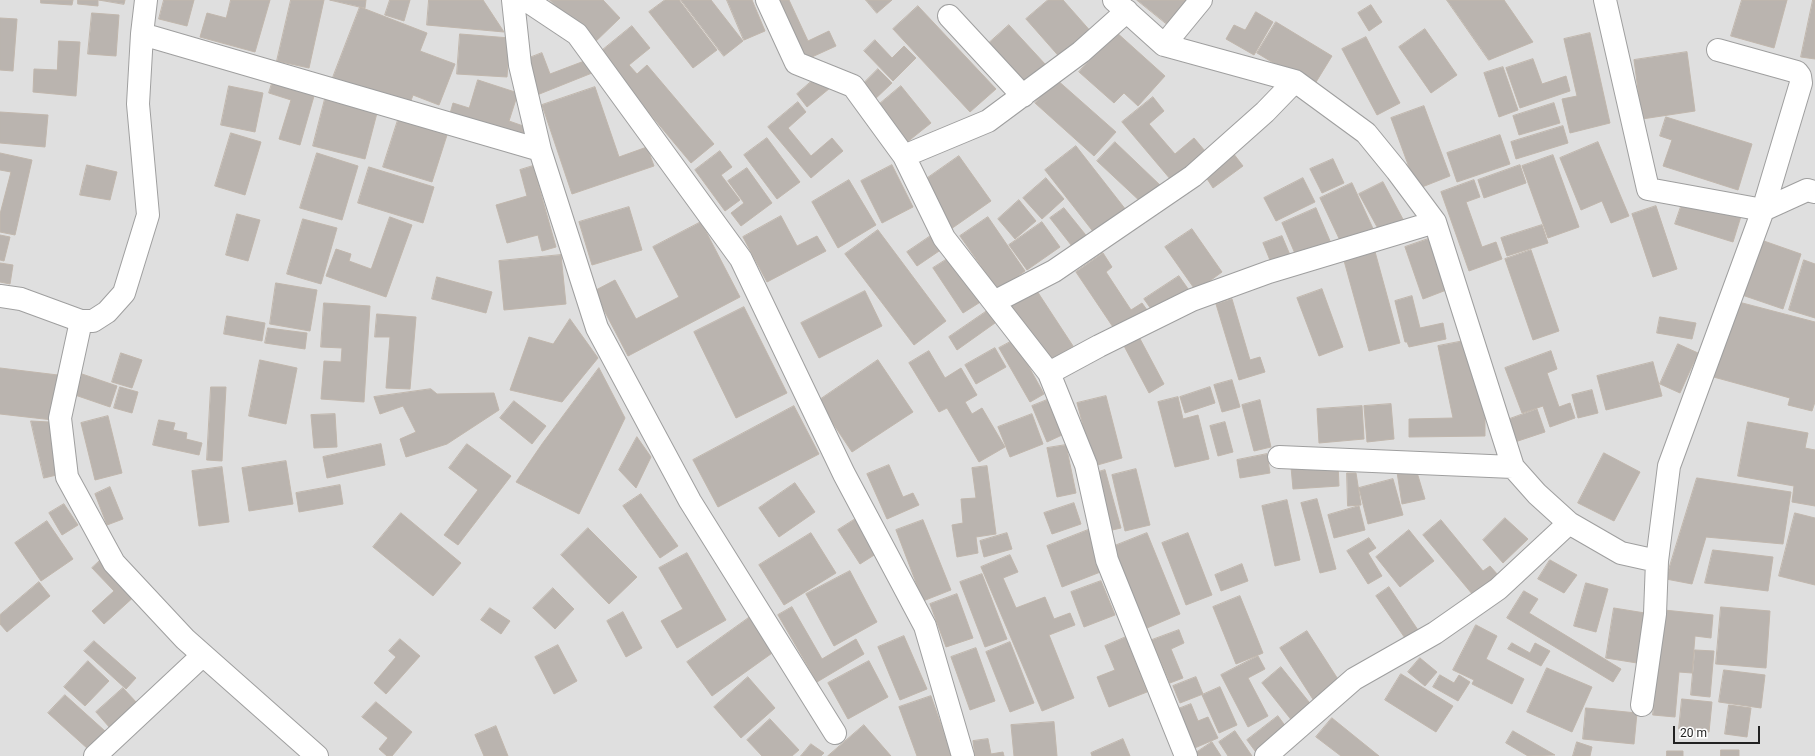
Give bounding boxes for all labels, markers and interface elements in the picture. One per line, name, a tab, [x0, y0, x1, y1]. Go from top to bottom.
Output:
scale bar	[1675, 718, 1762, 744]
text: 20 m	[1680, 726, 1707, 740]

